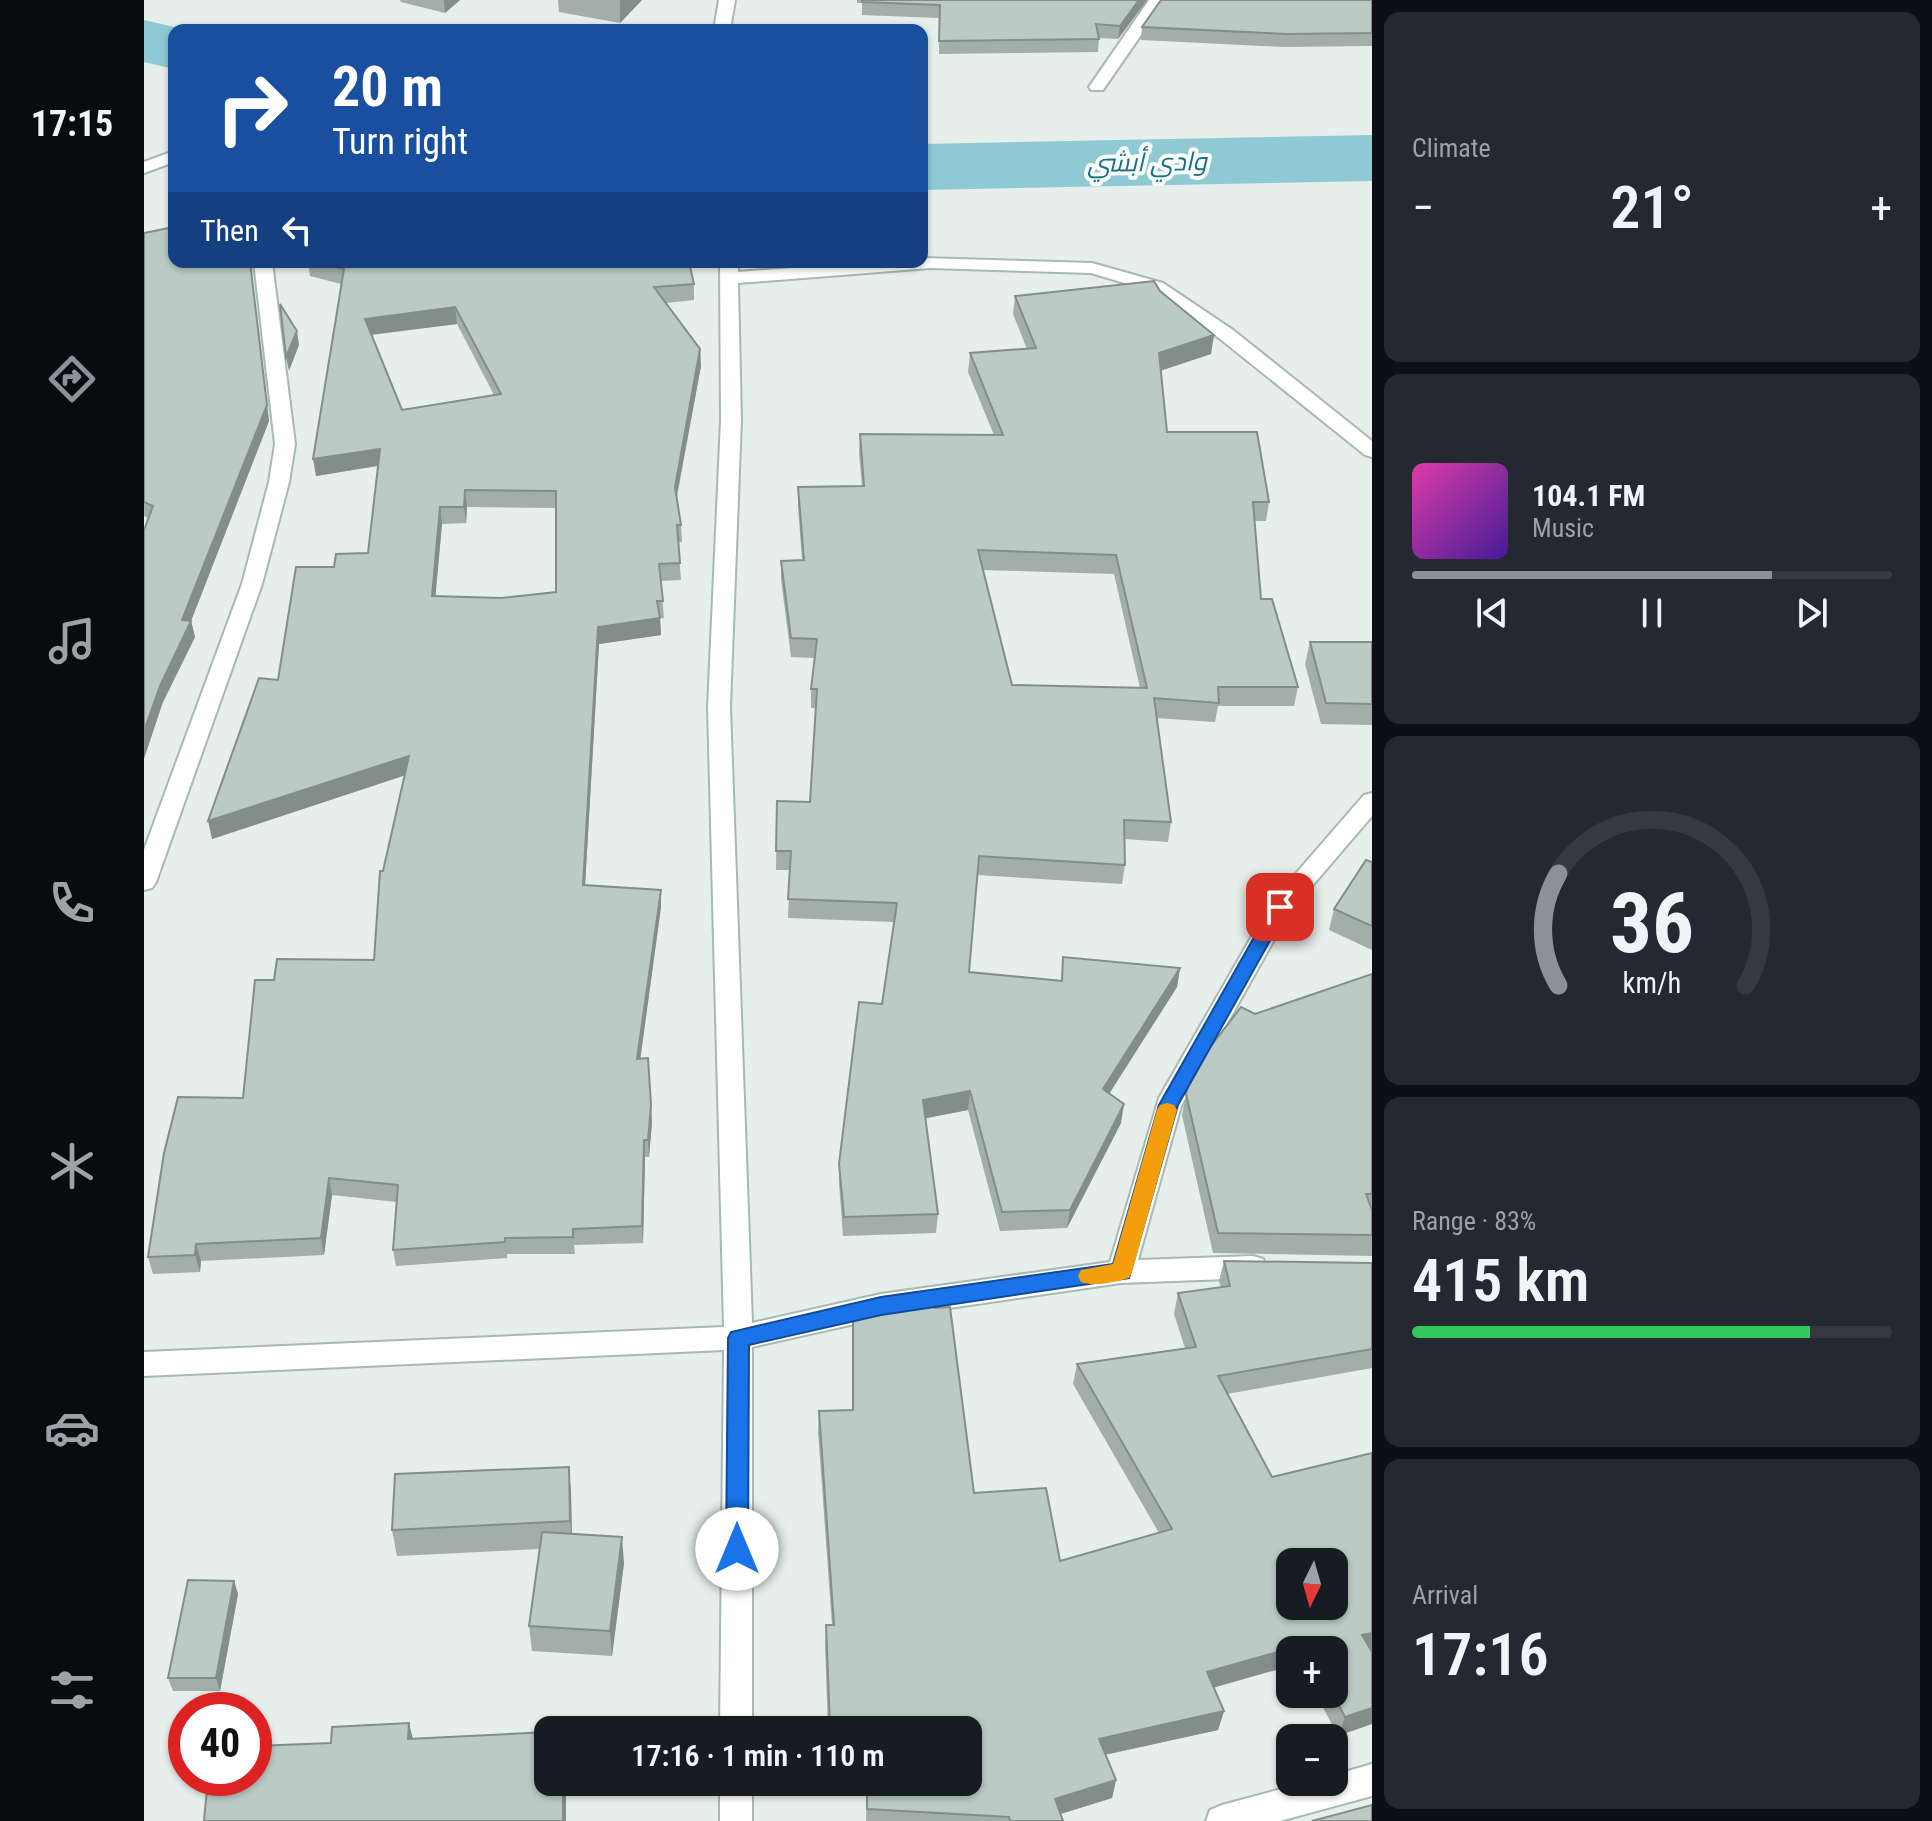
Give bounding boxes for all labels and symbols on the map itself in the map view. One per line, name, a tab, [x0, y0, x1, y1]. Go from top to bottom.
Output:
water label: وادي أبشي	[1087, 144, 1209, 184]
pin	[1246, 873, 1314, 941]
position arrow	[695, 1507, 779, 1591]
north arrow	[1276, 1548, 1348, 1620]
speed limit sign: 40	[168, 1692, 272, 1796]

